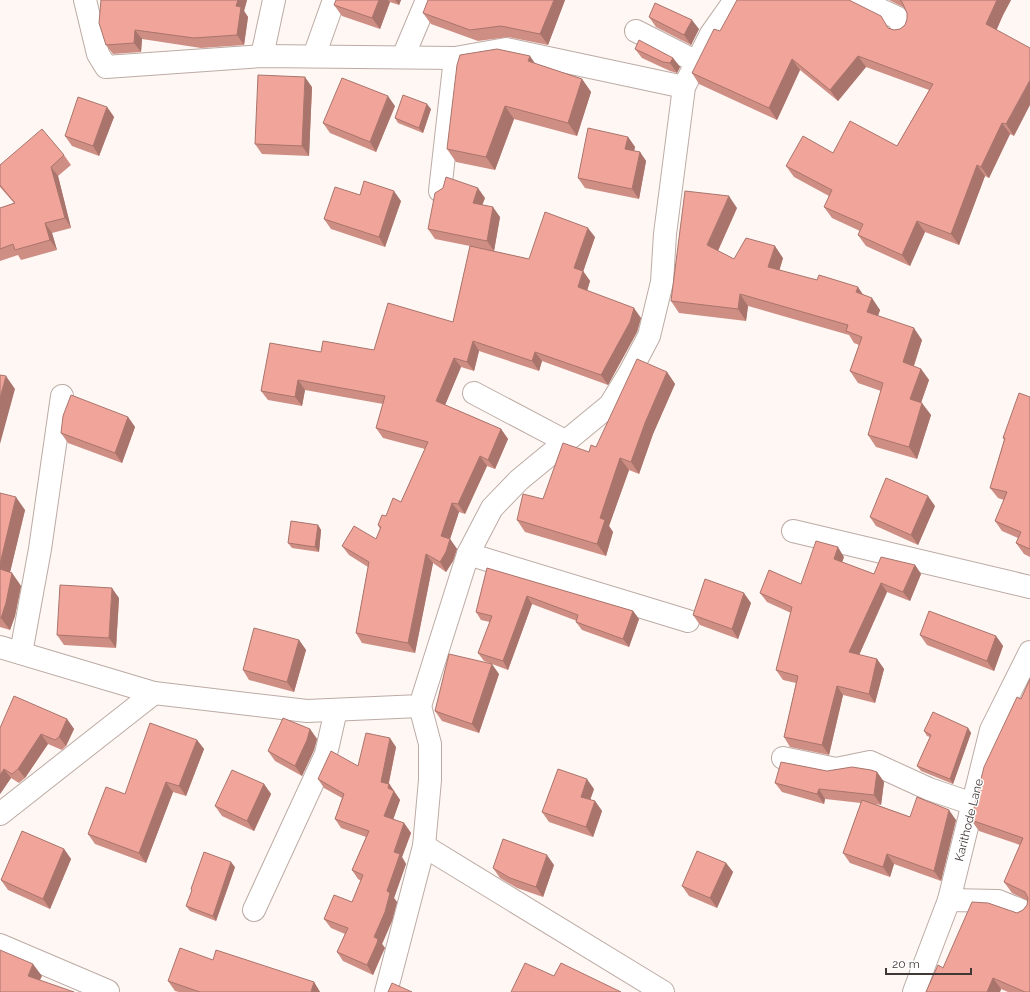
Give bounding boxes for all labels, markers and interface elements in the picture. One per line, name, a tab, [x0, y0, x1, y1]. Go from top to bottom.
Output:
street label: Karithode Lane	[952, 777, 986, 863]
scale bar	[886, 950, 971, 976]
text: 20 m	[892, 957, 920, 971]

